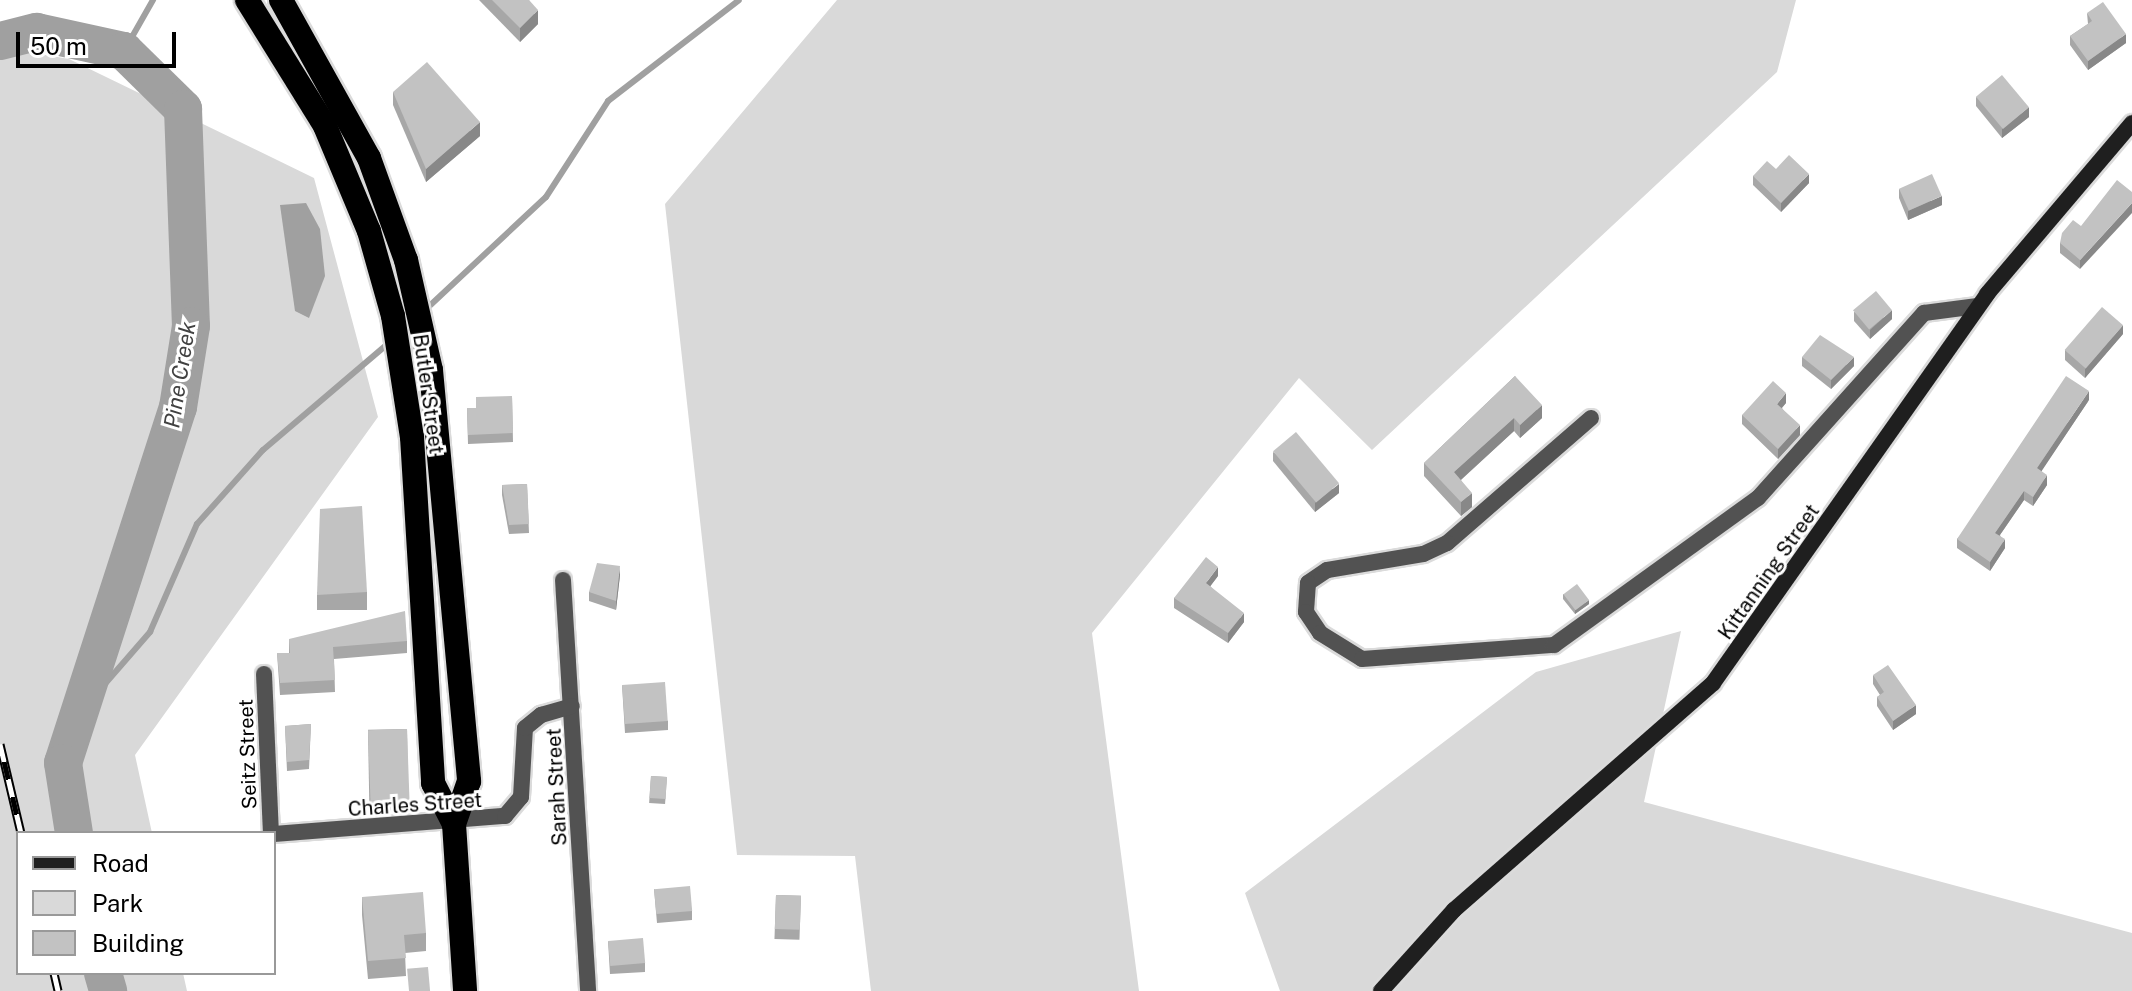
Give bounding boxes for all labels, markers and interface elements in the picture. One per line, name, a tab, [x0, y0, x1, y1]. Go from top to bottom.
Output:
scale bar	[20, 16, 180, 66]
text: 50 m	[30, 32, 87, 60]
water label: Pine Creek	[159, 320, 201, 430]
street label: Butler Street	[408, 333, 448, 455]
street label: Kittanning Street	[1713, 500, 1825, 644]
street label: Seitz Street	[234, 698, 262, 810]
street label: Sarah Street	[542, 728, 572, 846]
street label: Charles Street	[347, 788, 483, 822]
legend	[16, 831, 276, 975]
text: Road	[92, 849, 149, 877]
text: Park	[92, 889, 143, 917]
text: Building	[92, 929, 184, 957]

